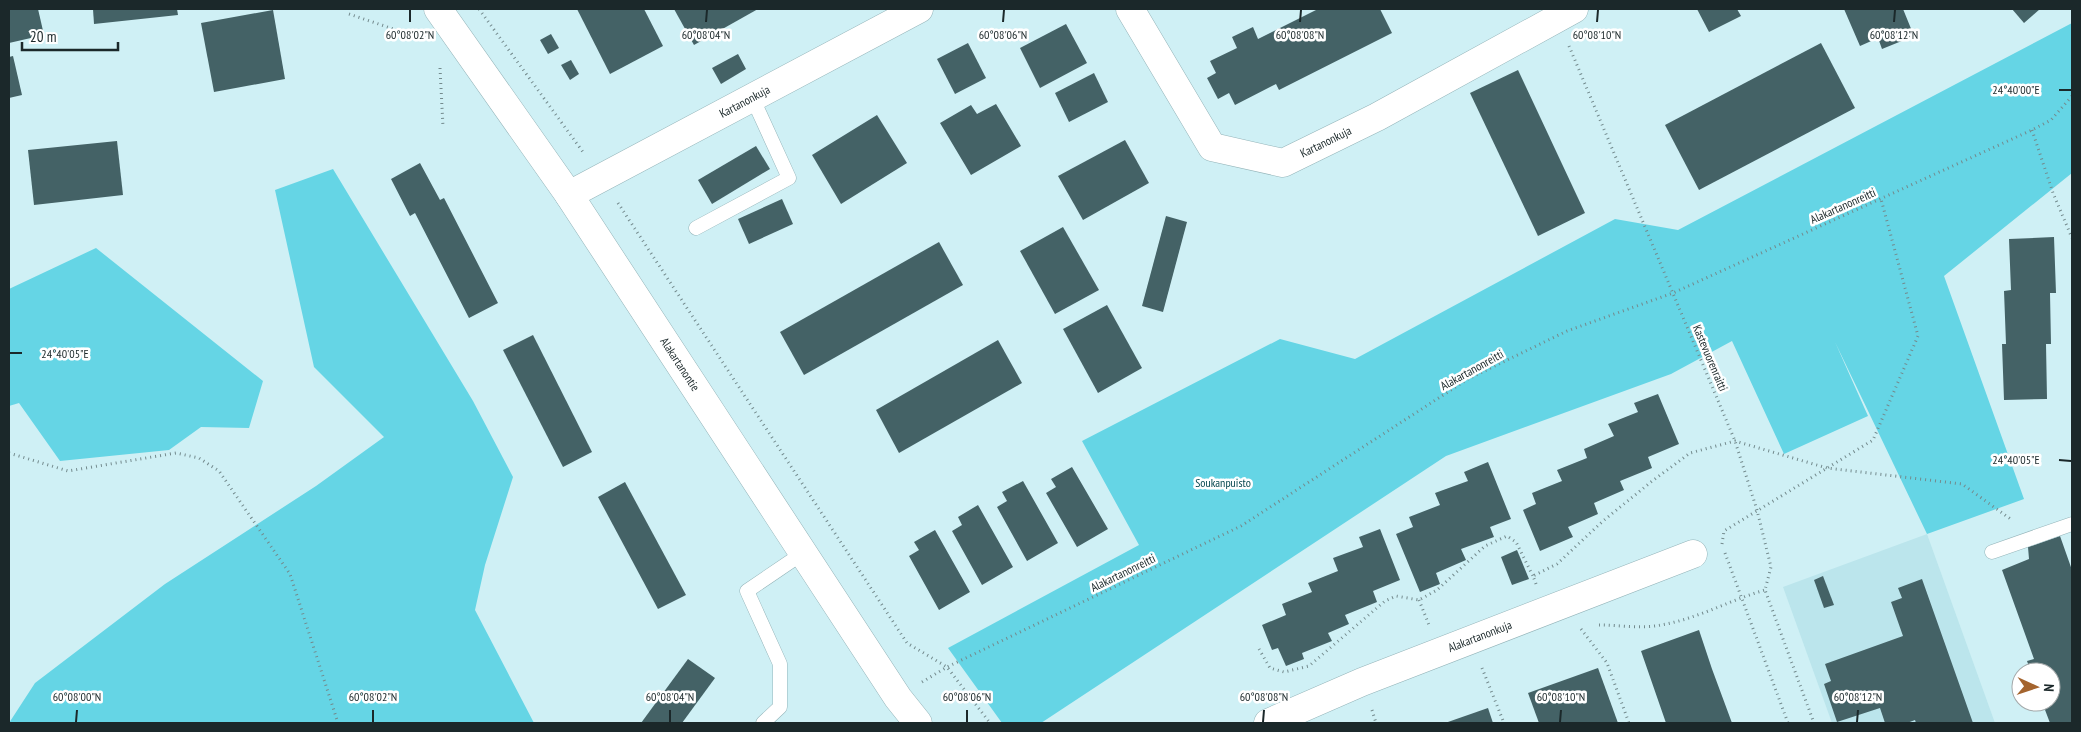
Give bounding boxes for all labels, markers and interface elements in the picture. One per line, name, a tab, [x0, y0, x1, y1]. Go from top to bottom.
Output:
scale bar	[22, 20, 119, 52]
text: 20 m	[30, 27, 56, 46]
text: 60°08'02"N	[386, 27, 434, 42]
text: 60°08'04"N	[682, 27, 730, 42]
text: 60°08'06"N	[979, 27, 1027, 42]
text: 60°08'08"N	[1276, 27, 1324, 42]
text: 60°08'10"N	[1573, 27, 1621, 42]
text: 60°08'12"N	[1870, 27, 1918, 42]
street label: Kartanonkuja	[717, 82, 773, 121]
text: 24°40'00"E	[1992, 82, 2040, 97]
street label: Kartanonkuja	[1298, 123, 1354, 160]
street label: Alakartanonreitti	[1808, 184, 1878, 227]
street label: Kastevuorenraitti	[1690, 322, 1731, 393]
street label: Alakartanontie	[657, 335, 703, 394]
text: 24°40'05"E	[41, 346, 89, 361]
street label: Alakartanonreitti	[1437, 346, 1506, 393]
text: 24°40'05"E	[1992, 452, 2040, 467]
park label: Soukanpuisto	[1195, 475, 1251, 490]
street label: Alakartanonreitti	[1088, 550, 1158, 595]
street label: Alakartanonkuja	[1446, 617, 1514, 655]
north arrow	[2011, 662, 2061, 712]
text: N	[2040, 683, 2058, 692]
text: 60°08'00"N	[53, 689, 101, 704]
text: 60°08'02"N	[349, 689, 397, 704]
text: 60°08'04"N	[646, 689, 694, 704]
text: 60°08'06"N	[943, 689, 991, 704]
text: 60°08'08"N	[1240, 689, 1288, 704]
text: 60°08'10"N	[1537, 689, 1585, 704]
text: 60°08'12"N	[1834, 689, 1882, 704]

